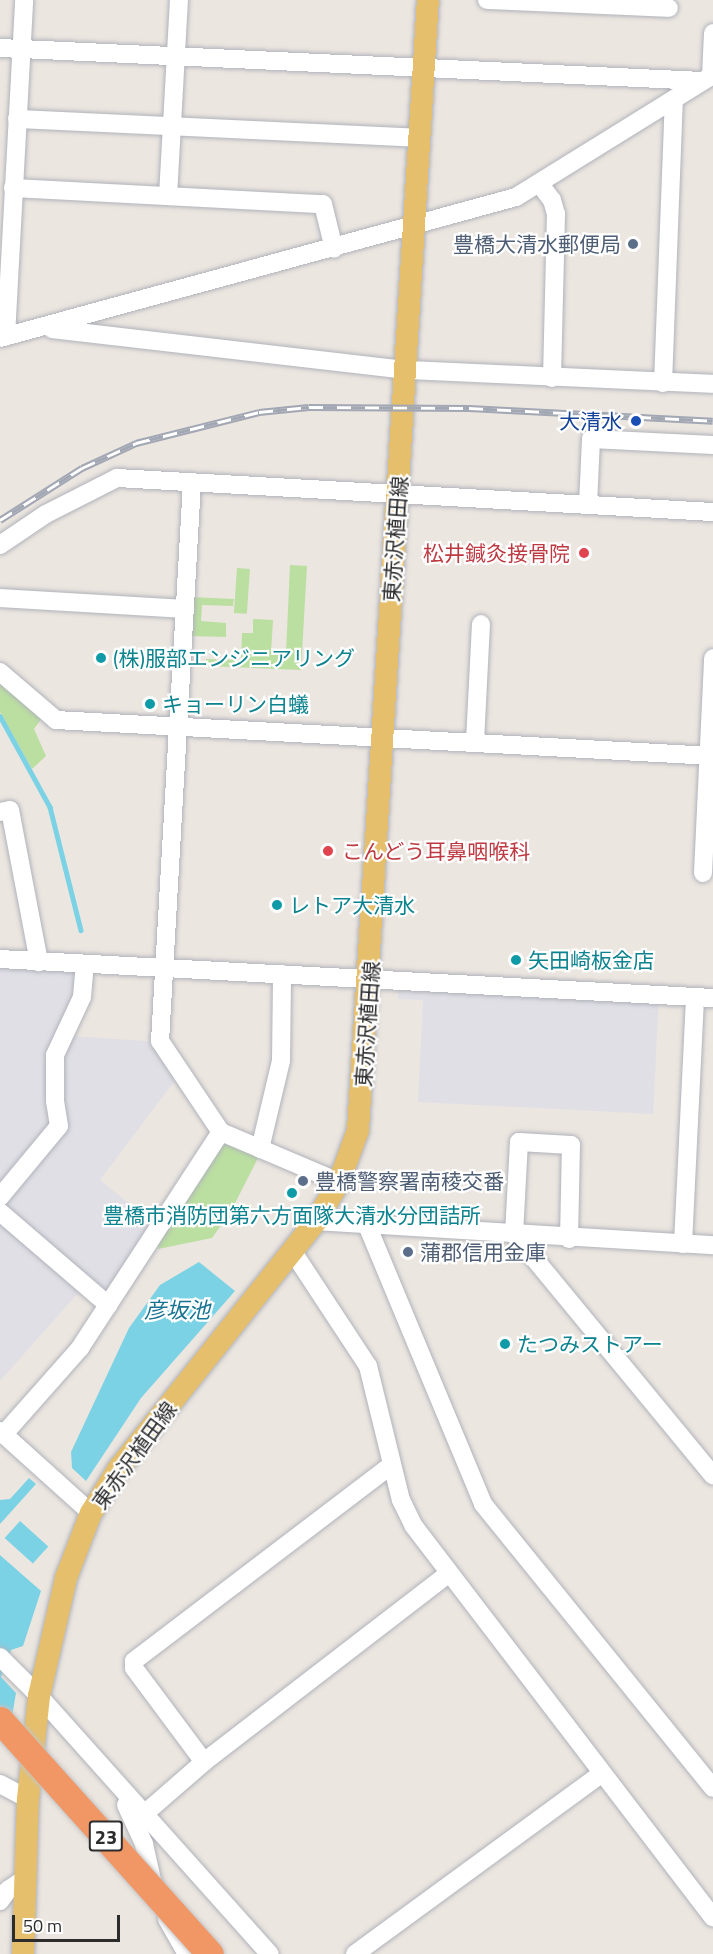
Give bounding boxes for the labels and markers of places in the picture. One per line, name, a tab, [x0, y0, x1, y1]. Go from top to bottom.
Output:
place label: 豊橋大清水郵便局	[453, 231, 621, 257]
marker: 豊橋大清水郵便局	[626, 237, 640, 251]
place label: 大清水	[559, 408, 622, 434]
marker: 大清水	[627, 412, 645, 430]
place label: 松井鍼灸接骨院	[423, 540, 570, 566]
marker: 松井鍼灸接骨院	[575, 544, 593, 562]
place label: (株)服部エンジニアリング	[113, 645, 355, 671]
marker: (株)服部エンジニアリング	[94, 651, 108, 665]
place label: キョーリン白蟻	[162, 691, 309, 717]
marker: キョーリン白蟻	[143, 697, 157, 711]
place label: こんどう耳鼻咽喉科	[342, 838, 531, 864]
marker: こんどう耳鼻咽喉科	[319, 842, 337, 860]
place label: レトア大清水	[289, 892, 415, 918]
marker: レトア大清水	[270, 898, 284, 912]
place label: 矢田崎板金店	[528, 947, 654, 973]
marker: 矢田崎板金店	[509, 953, 523, 967]
place label: 豊橋警察署南稜交番	[315, 1168, 504, 1194]
marker: 豊橋警察署南稜交番	[296, 1174, 310, 1188]
marker: 豊橋市消防団第六方面隊大清水分団詰所	[285, 1186, 299, 1200]
place label: 豊橋市消防団第六方面隊大清水分団詰所	[103, 1202, 481, 1228]
place label: 蒲郡信用金庫	[420, 1239, 546, 1265]
marker: 蒲郡信用金庫	[401, 1245, 415, 1259]
place label: たつみストアー	[517, 1331, 663, 1357]
marker: たつみストアー	[498, 1337, 512, 1351]

